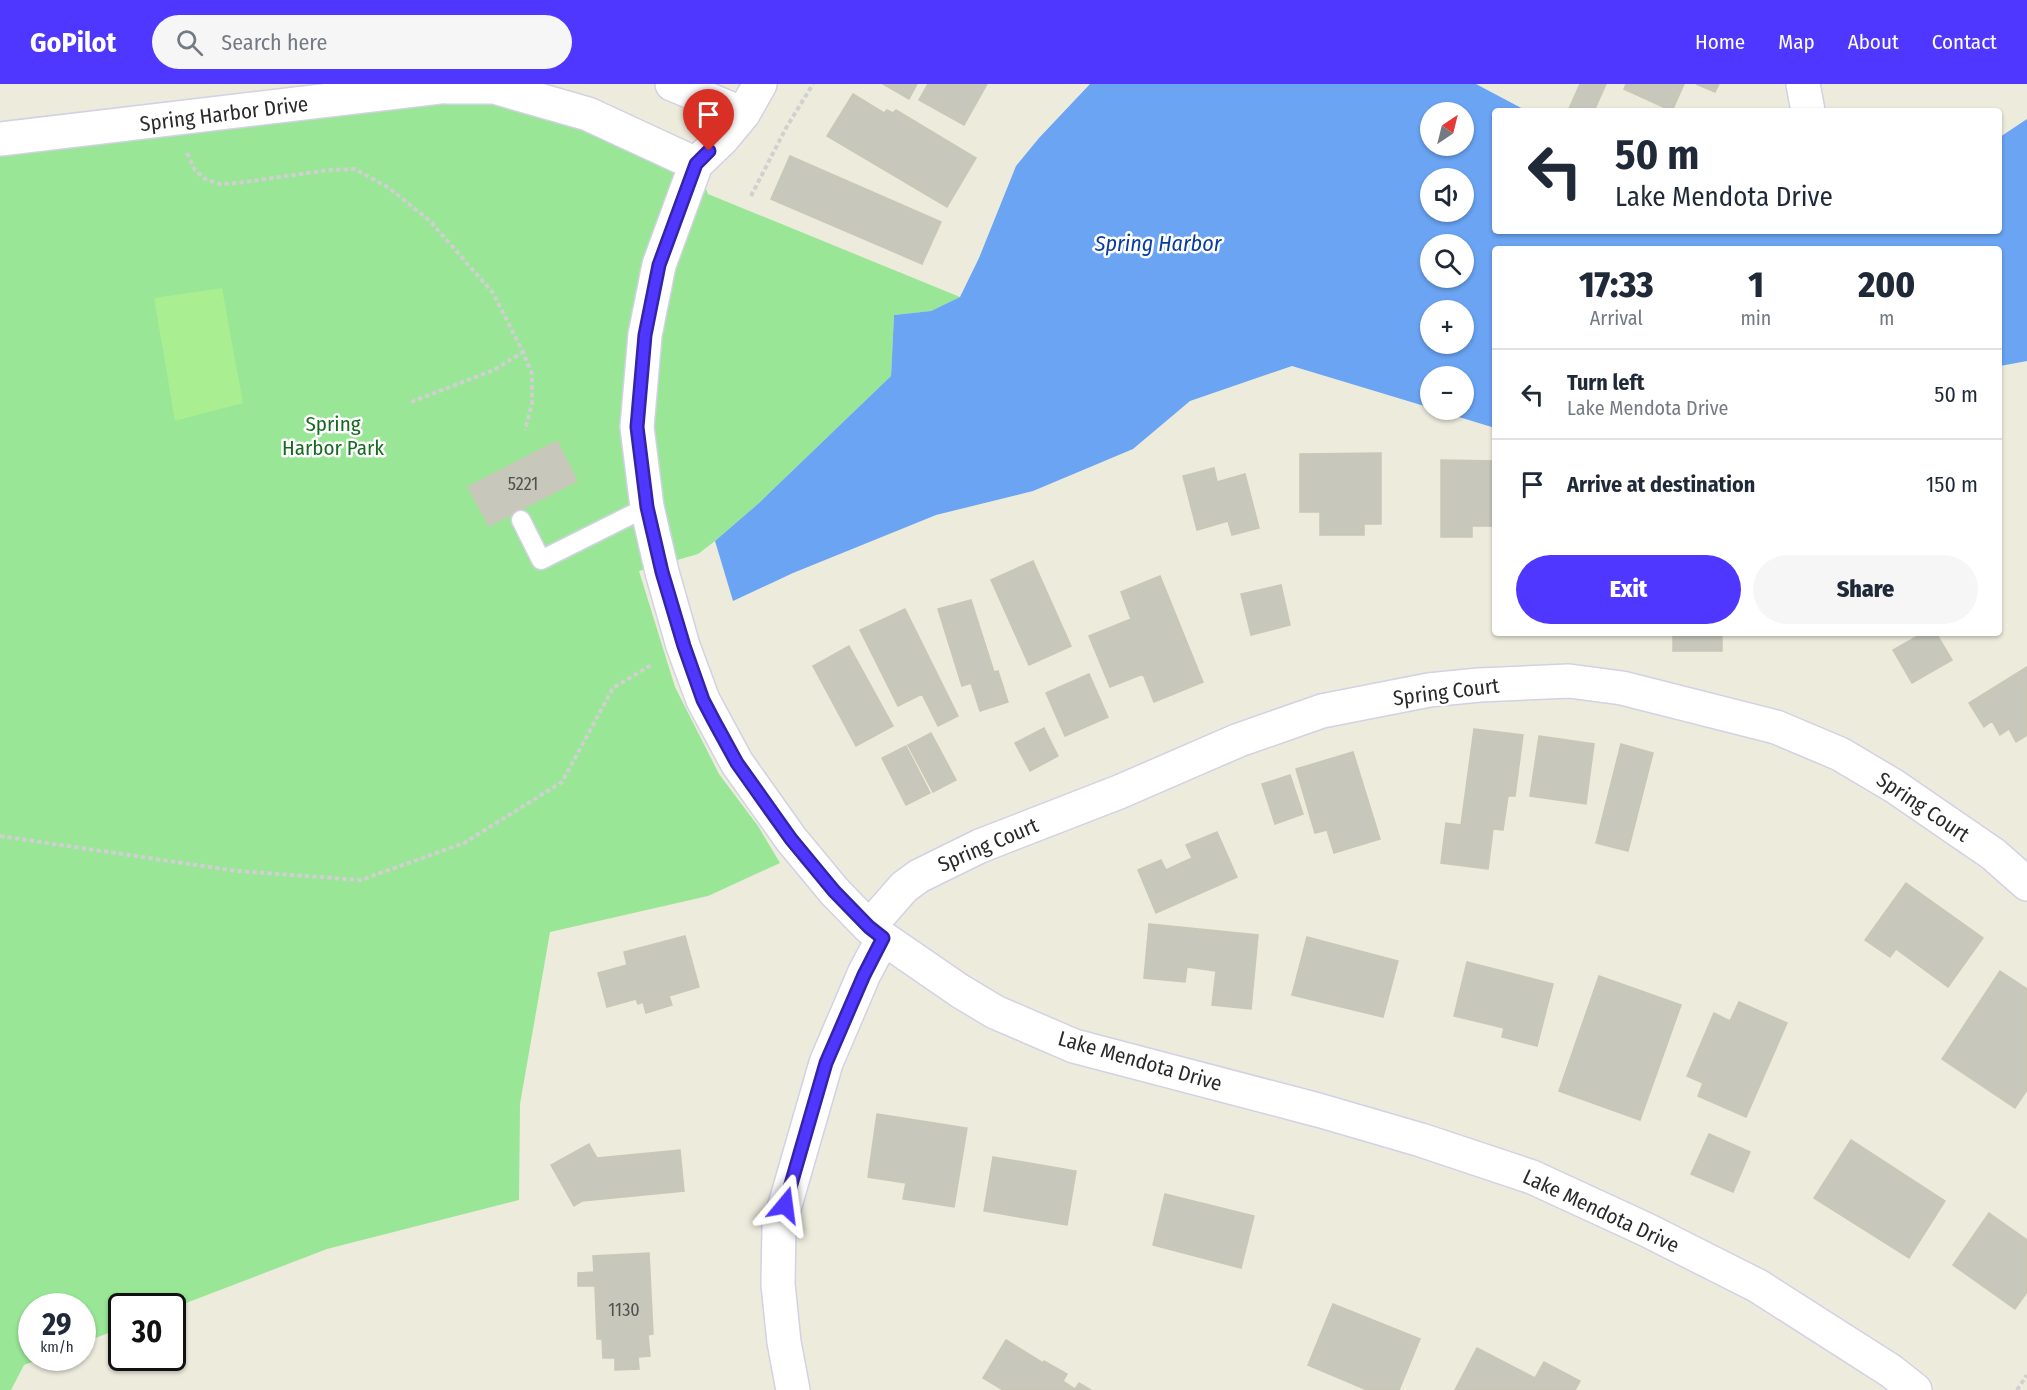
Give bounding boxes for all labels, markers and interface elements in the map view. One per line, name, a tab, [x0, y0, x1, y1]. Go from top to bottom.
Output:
search box	[152, 15, 572, 69]
text: GoPilot	[30, 26, 116, 59]
icon: search	[173, 26, 206, 59]
text: Search here	[221, 29, 327, 56]
text: Home	[1695, 29, 1745, 55]
text: Map	[1778, 29, 1815, 55]
text: About	[1848, 29, 1899, 55]
text: Contact	[1932, 29, 1997, 55]
pin	[683, 89, 734, 151]
street label: Spring Harbor Drive	[138, 91, 310, 137]
icon: arrive	[692, 98, 725, 131]
north arrow	[1420, 102, 1474, 156]
map controls	[1420, 102, 1474, 420]
text: 50 m	[1615, 130, 1699, 180]
icon: left	[1516, 132, 1594, 210]
button: sound	[1420, 168, 1474, 222]
text: Lake Mendota Drive	[1615, 181, 1833, 213]
water label: Spring Harbor	[1094, 230, 1223, 257]
button: search	[1420, 234, 1474, 288]
text: 17:33	[1579, 263, 1654, 307]
text: 1	[1748, 263, 1764, 307]
text: 200	[1858, 263, 1915, 307]
button: +	[1420, 300, 1474, 354]
text: Arrival	[1590, 306, 1643, 330]
text: min	[1740, 306, 1771, 330]
text: m	[1879, 306, 1894, 330]
button: −	[1420, 366, 1474, 420]
text: Turn left	[1567, 369, 1645, 396]
icon: left	[1516, 378, 1549, 411]
text: 50 m	[1934, 381, 1978, 408]
text: Lake Mendota Drive	[1567, 396, 1728, 420]
park label: Spring Harbor Park	[282, 411, 384, 461]
icon: arrive	[1516, 468, 1549, 501]
text: Arrive at destination	[1567, 471, 1755, 498]
text: 150 m	[1926, 471, 1978, 498]
house number: 5221	[508, 473, 538, 495]
button: Exit	[1516, 555, 1741, 624]
button: Share	[1753, 555, 1978, 624]
street label: Spring Court	[1392, 673, 1501, 711]
street label: Spring Court	[1872, 766, 1975, 848]
street label: Spring Court	[934, 812, 1042, 878]
street label: Lake Mendota Drive	[1055, 1025, 1225, 1097]
street label: Lake Mendota Drive	[1519, 1163, 1683, 1259]
position arrow	[753, 1173, 817, 1237]
speed limit sign: 30	[108, 1293, 186, 1371]
house number: 1130	[608, 1299, 640, 1321]
text: 29	[42, 1307, 72, 1343]
text: km/h	[40, 1338, 74, 1356]

